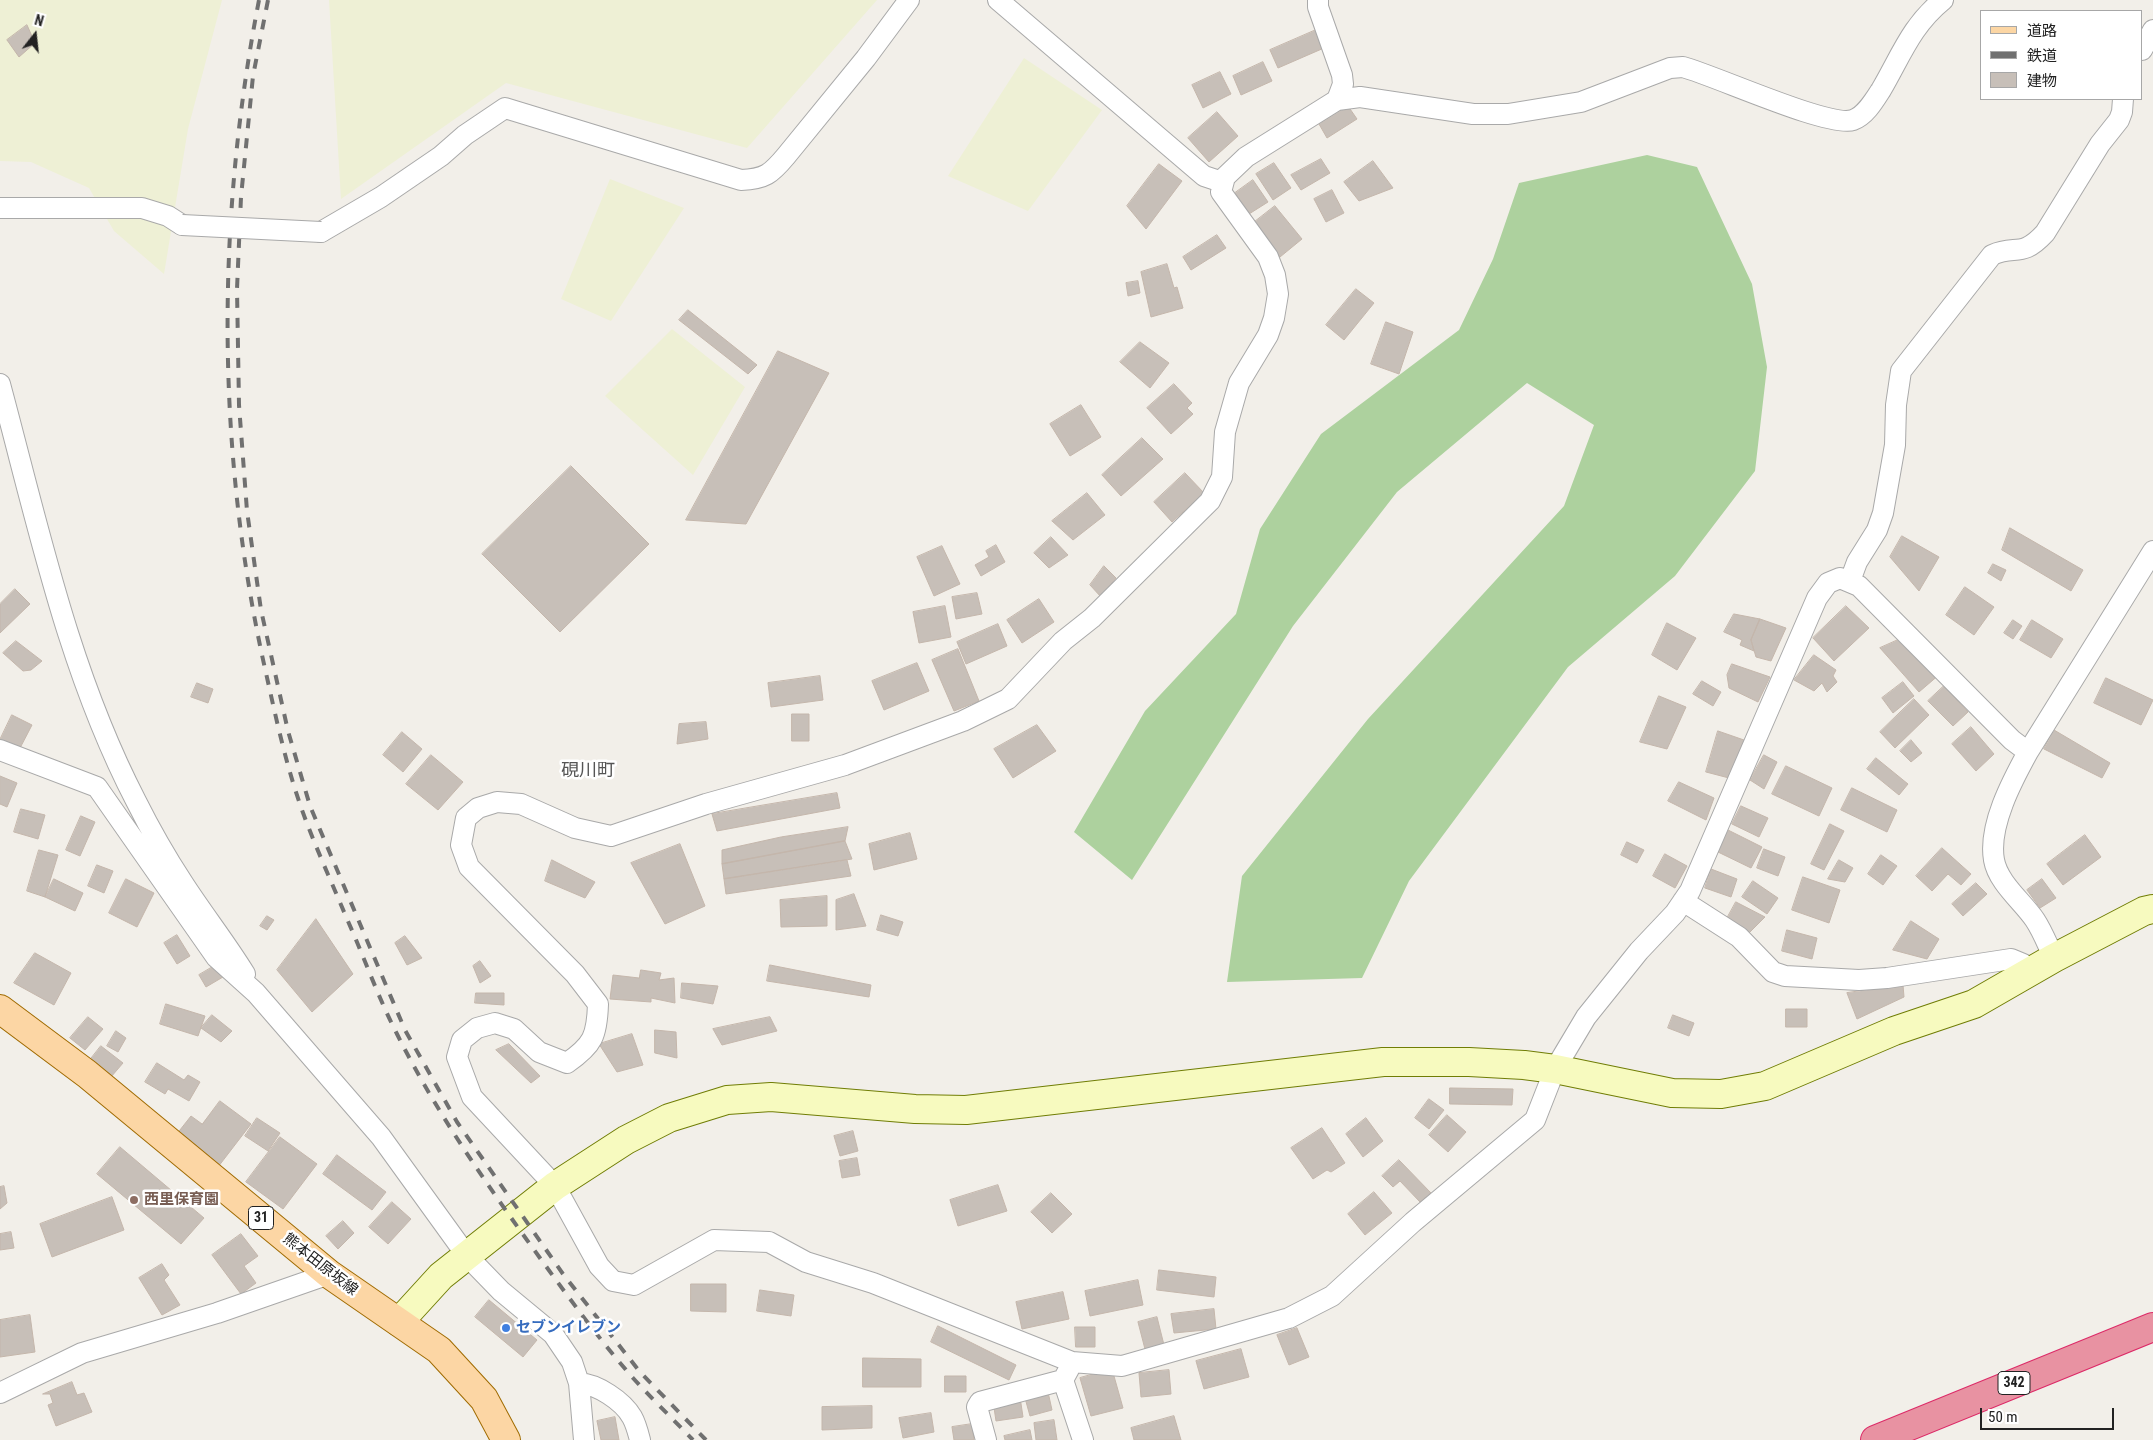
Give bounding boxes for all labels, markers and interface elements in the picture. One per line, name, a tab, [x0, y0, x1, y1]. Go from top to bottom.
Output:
north arrow	[10, 10, 60, 60]
legend	[1980, 10, 2143, 100]
text: N	[33, 12, 45, 29]
text: 道路	[2027, 22, 2057, 40]
text: 鉄道	[2027, 47, 2057, 65]
text: 建物	[2027, 72, 2057, 90]
district label: 硯川町	[561, 760, 615, 782]
place label: 西里保育園	[144, 1191, 219, 1209]
marker: 西里保育園	[128, 1194, 140, 1206]
road number: 31	[248, 1206, 274, 1230]
street label: 熊本田原坂線	[279, 1230, 361, 1300]
place label: セブンイレブン	[516, 1319, 621, 1337]
marker: セブンイレブン	[500, 1322, 512, 1334]
road number: 342	[1998, 1372, 2030, 1395]
scale bar	[1983, 1398, 2117, 1430]
text: 50 m	[1988, 1408, 2018, 1426]

